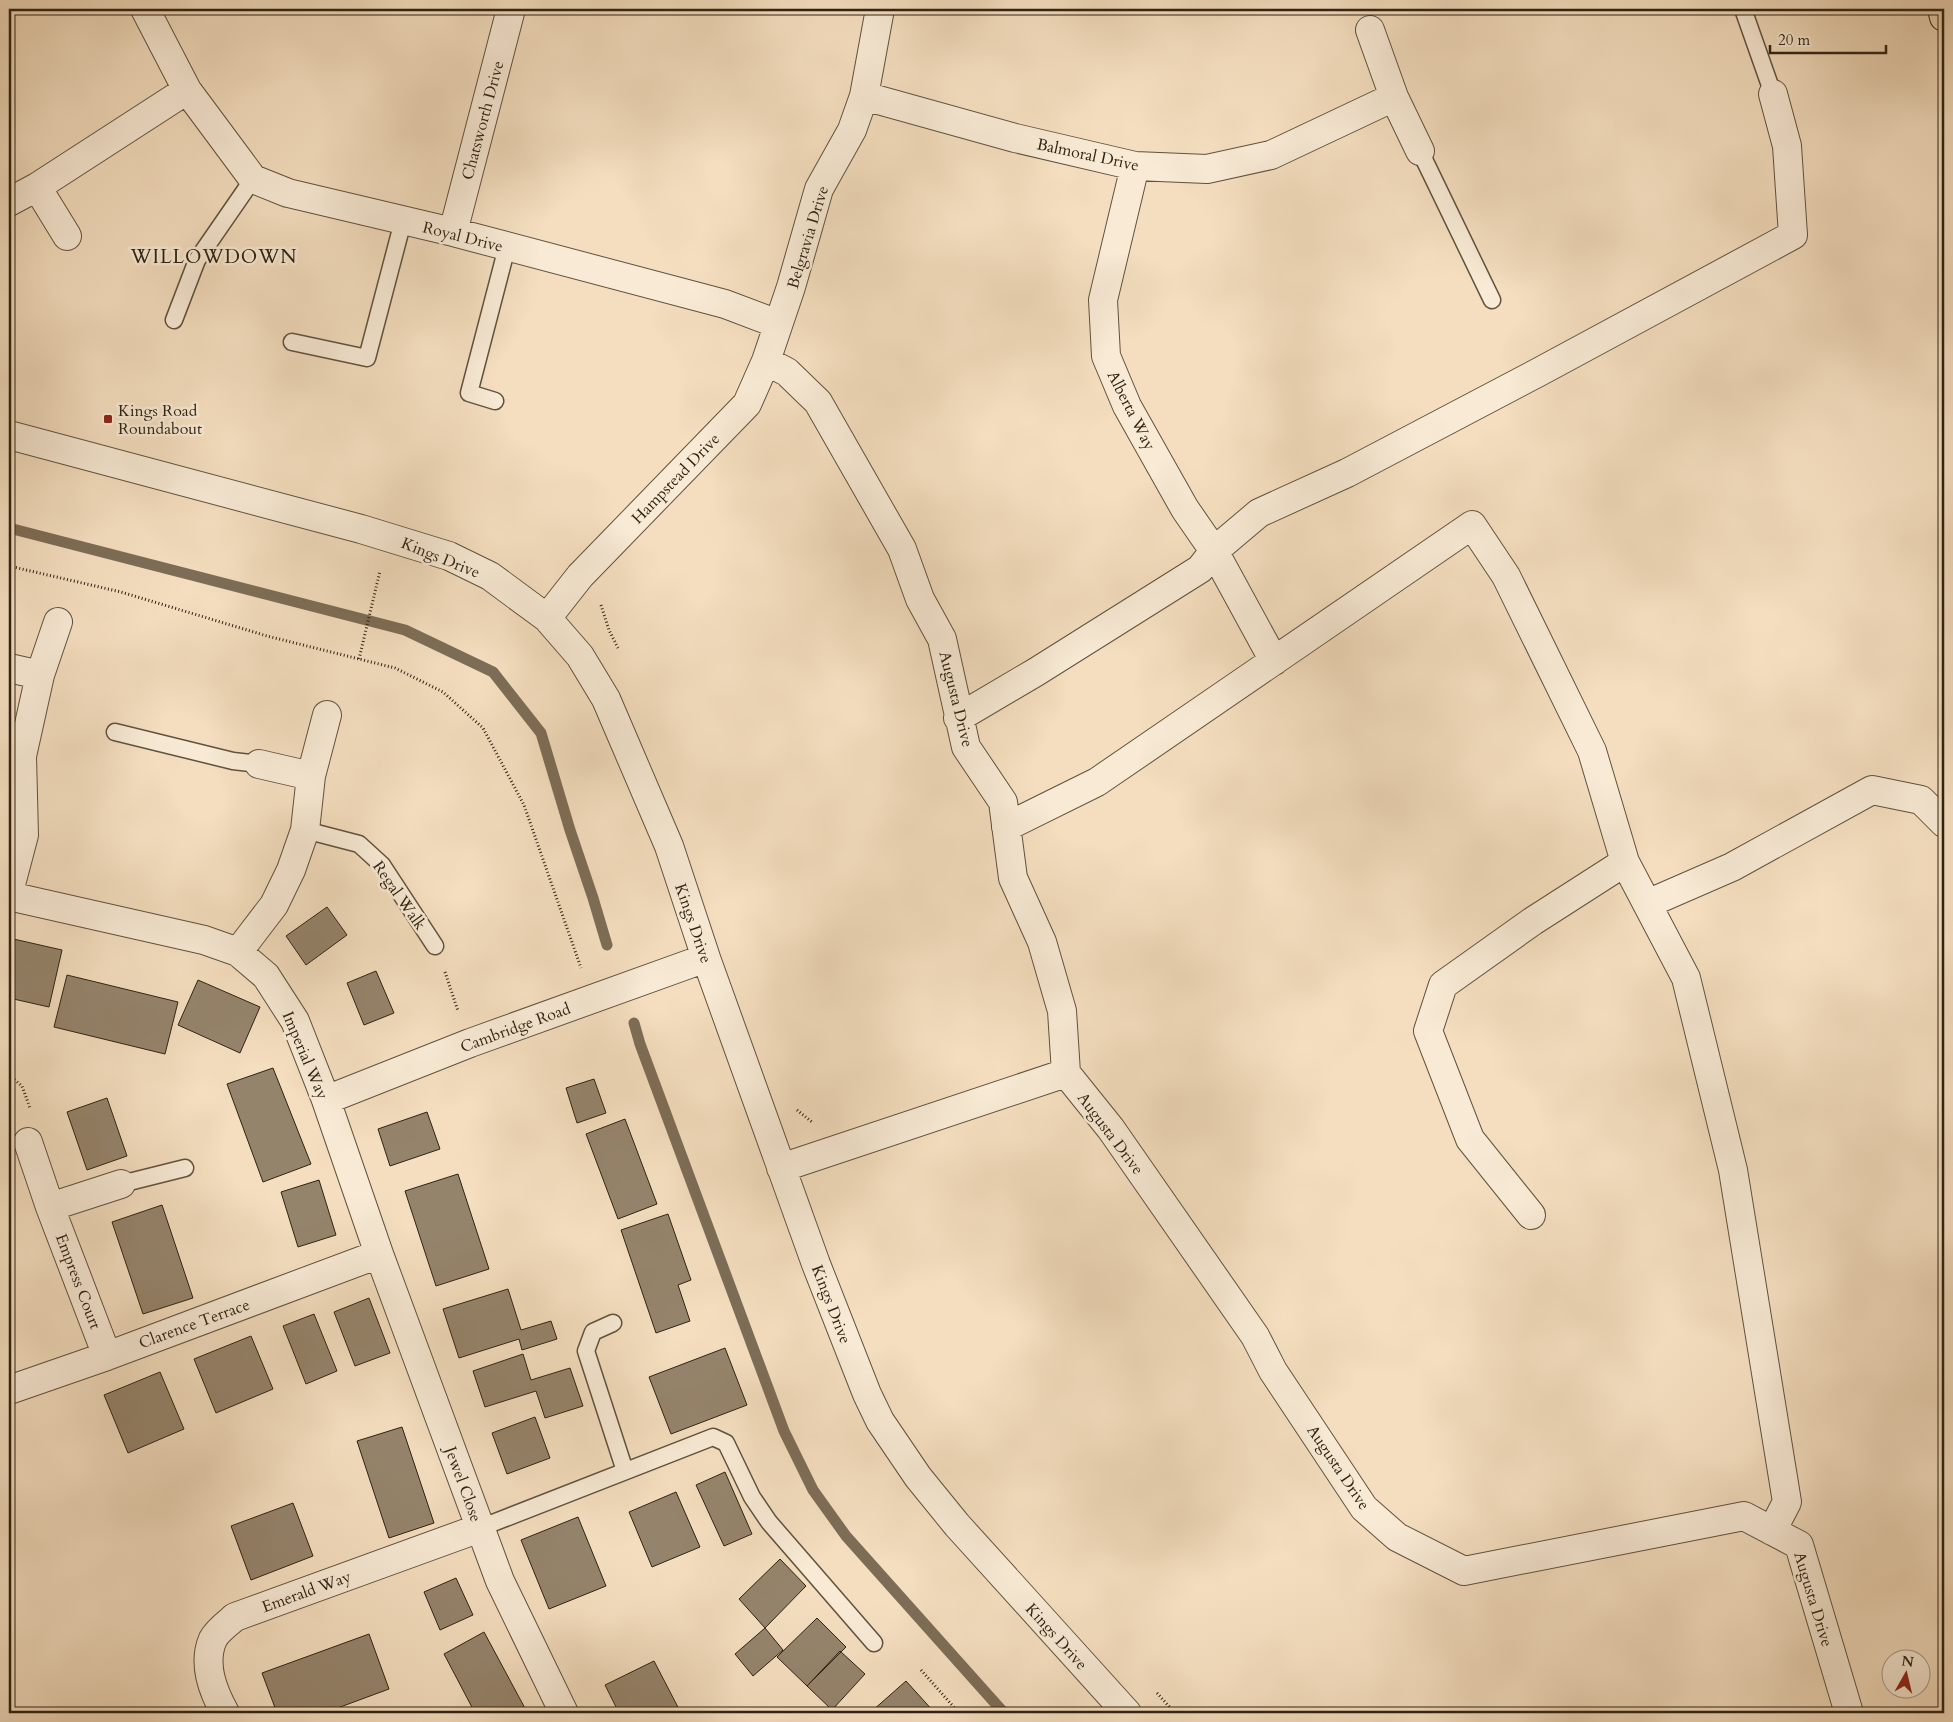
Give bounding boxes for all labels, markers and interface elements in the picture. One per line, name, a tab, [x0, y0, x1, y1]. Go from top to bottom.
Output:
scale bar	[1770, 22, 1887, 54]
text: 20 m	[1778, 30, 1810, 50]
street label: Chatsworth Drive	[456, 58, 509, 182]
street label: Balmoral Drive	[1035, 133, 1141, 177]
street label: Belgravia Drive	[782, 183, 834, 291]
street label: Royal Drive	[420, 216, 505, 258]
district label: WILLOWDOWN	[130, 244, 297, 270]
street label: Alberta Way	[1102, 367, 1161, 454]
place label: Kings Road Roundabout	[118, 400, 202, 440]
marker: Kings Road Roundabout	[102, 413, 114, 425]
street label: Hampstead Drive	[627, 428, 725, 529]
street label: Kings Drive	[398, 532, 483, 584]
street label: Augusta Drive	[933, 649, 979, 750]
street label: Regal Walk	[367, 857, 431, 935]
street label: Kings Drive	[669, 881, 717, 966]
street label: Cambridge Road	[457, 998, 574, 1058]
street label: Imperial Way	[277, 1008, 334, 1103]
street label: Augusta Drive	[1072, 1088, 1149, 1179]
street label: Empress Court	[50, 1230, 106, 1332]
street label: Kings Drive	[806, 1262, 856, 1347]
street label: Clarence Terrace	[136, 1294, 253, 1354]
street label: Augusta Drive	[1302, 1421, 1375, 1514]
street label: Jewel Close	[439, 1442, 487, 1525]
street label: Augusta Drive	[1788, 1549, 1838, 1649]
street label: Emerald Way	[259, 1565, 354, 1618]
street label: Kings Drive	[1020, 1599, 1092, 1675]
north arrow	[1880, 1650, 1930, 1700]
text: N	[1900, 1651, 1915, 1672]

